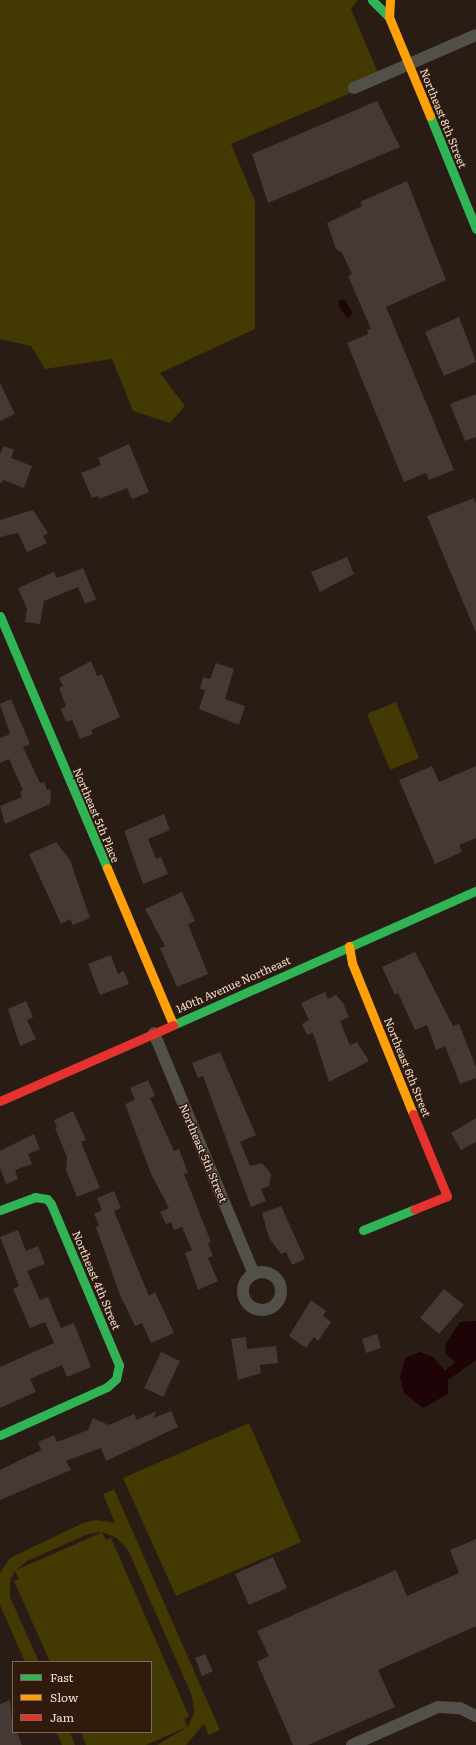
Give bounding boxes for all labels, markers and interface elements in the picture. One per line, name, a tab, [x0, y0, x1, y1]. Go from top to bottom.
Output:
street label: Northeast 8th Street	[418, 66, 470, 170]
street label: Northeast 5th Place	[71, 766, 123, 864]
street label: 140th Avenue Northeast	[174, 953, 292, 1015]
street label: Northeast 6th Street	[382, 1015, 434, 1119]
street label: Northeast 5th Street	[177, 1102, 231, 1204]
street label: Northeast 4th Street	[70, 1228, 124, 1332]
legend	[12, 1661, 152, 1733]
text: Fast	[50, 1668, 73, 1686]
text: Slow	[50, 1688, 78, 1706]
text: Jam	[50, 1708, 74, 1726]

